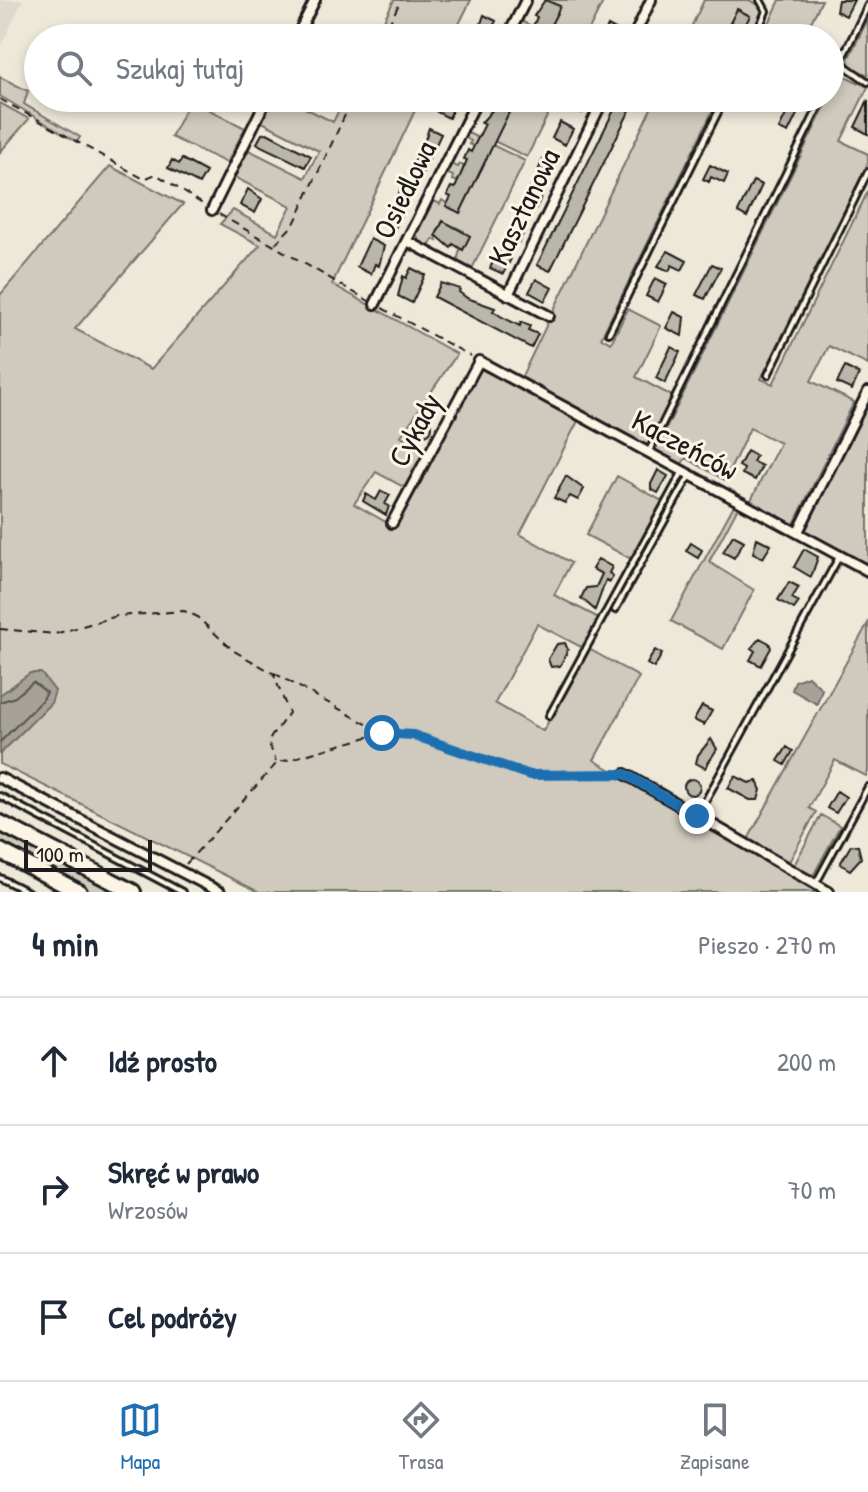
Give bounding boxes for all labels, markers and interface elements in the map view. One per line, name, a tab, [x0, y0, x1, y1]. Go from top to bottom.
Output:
search box	[24, 24, 844, 112]
icon: search	[52, 46, 96, 90]
text: Szukaj tutaj	[116, 48, 244, 88]
street label: Osiedlowa	[363, 134, 445, 245]
street label: Kasztanowa	[478, 141, 569, 272]
street label: Cykady	[378, 386, 450, 473]
street label: Kaczeńców	[625, 399, 746, 489]
route start	[364, 715, 400, 751]
route end	[679, 798, 715, 834]
scale bar	[24, 836, 152, 872]
text: 100 m	[36, 839, 84, 869]
text: 4 min	[32, 921, 99, 967]
text: Pieszo · 270 m	[698, 927, 836, 962]
icon: ahead	[32, 1039, 76, 1083]
text: Idź prosto	[108, 1041, 217, 1081]
text: 200 m	[777, 1044, 836, 1079]
text: Skręć w prawo	[108, 1152, 259, 1192]
icon: right	[32, 1167, 76, 1211]
text: 70 m	[788, 1172, 836, 1207]
text: Wrzosów	[108, 1192, 188, 1227]
icon: arrive	[32, 1295, 76, 1339]
text: Cel podróży	[108, 1297, 237, 1337]
tab: Mapa	[118, 1398, 162, 1476]
tab: Trasa	[399, 1398, 443, 1476]
tab: Zapisane	[680, 1398, 750, 1476]

